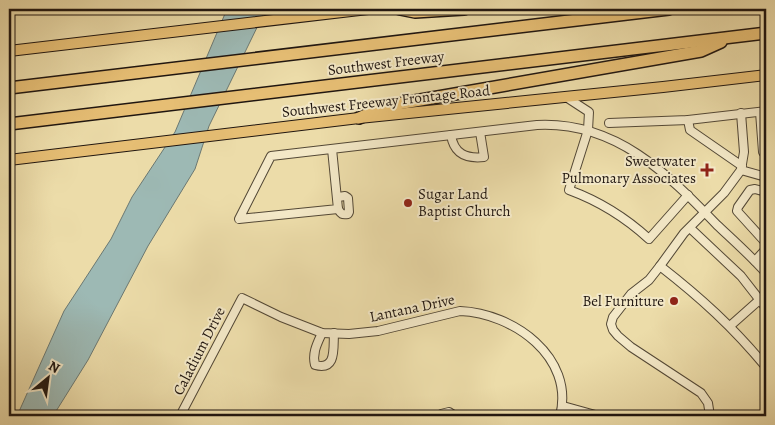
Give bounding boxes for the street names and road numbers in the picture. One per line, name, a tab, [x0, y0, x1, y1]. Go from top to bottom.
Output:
street label: Southwest Freeway	[327, 46, 446, 80]
street label: Southwest Freeway Frontage Road	[281, 80, 492, 122]
street label: Lantana Drive	[368, 289, 457, 327]
street label: Caladium Drive	[168, 303, 230, 399]

